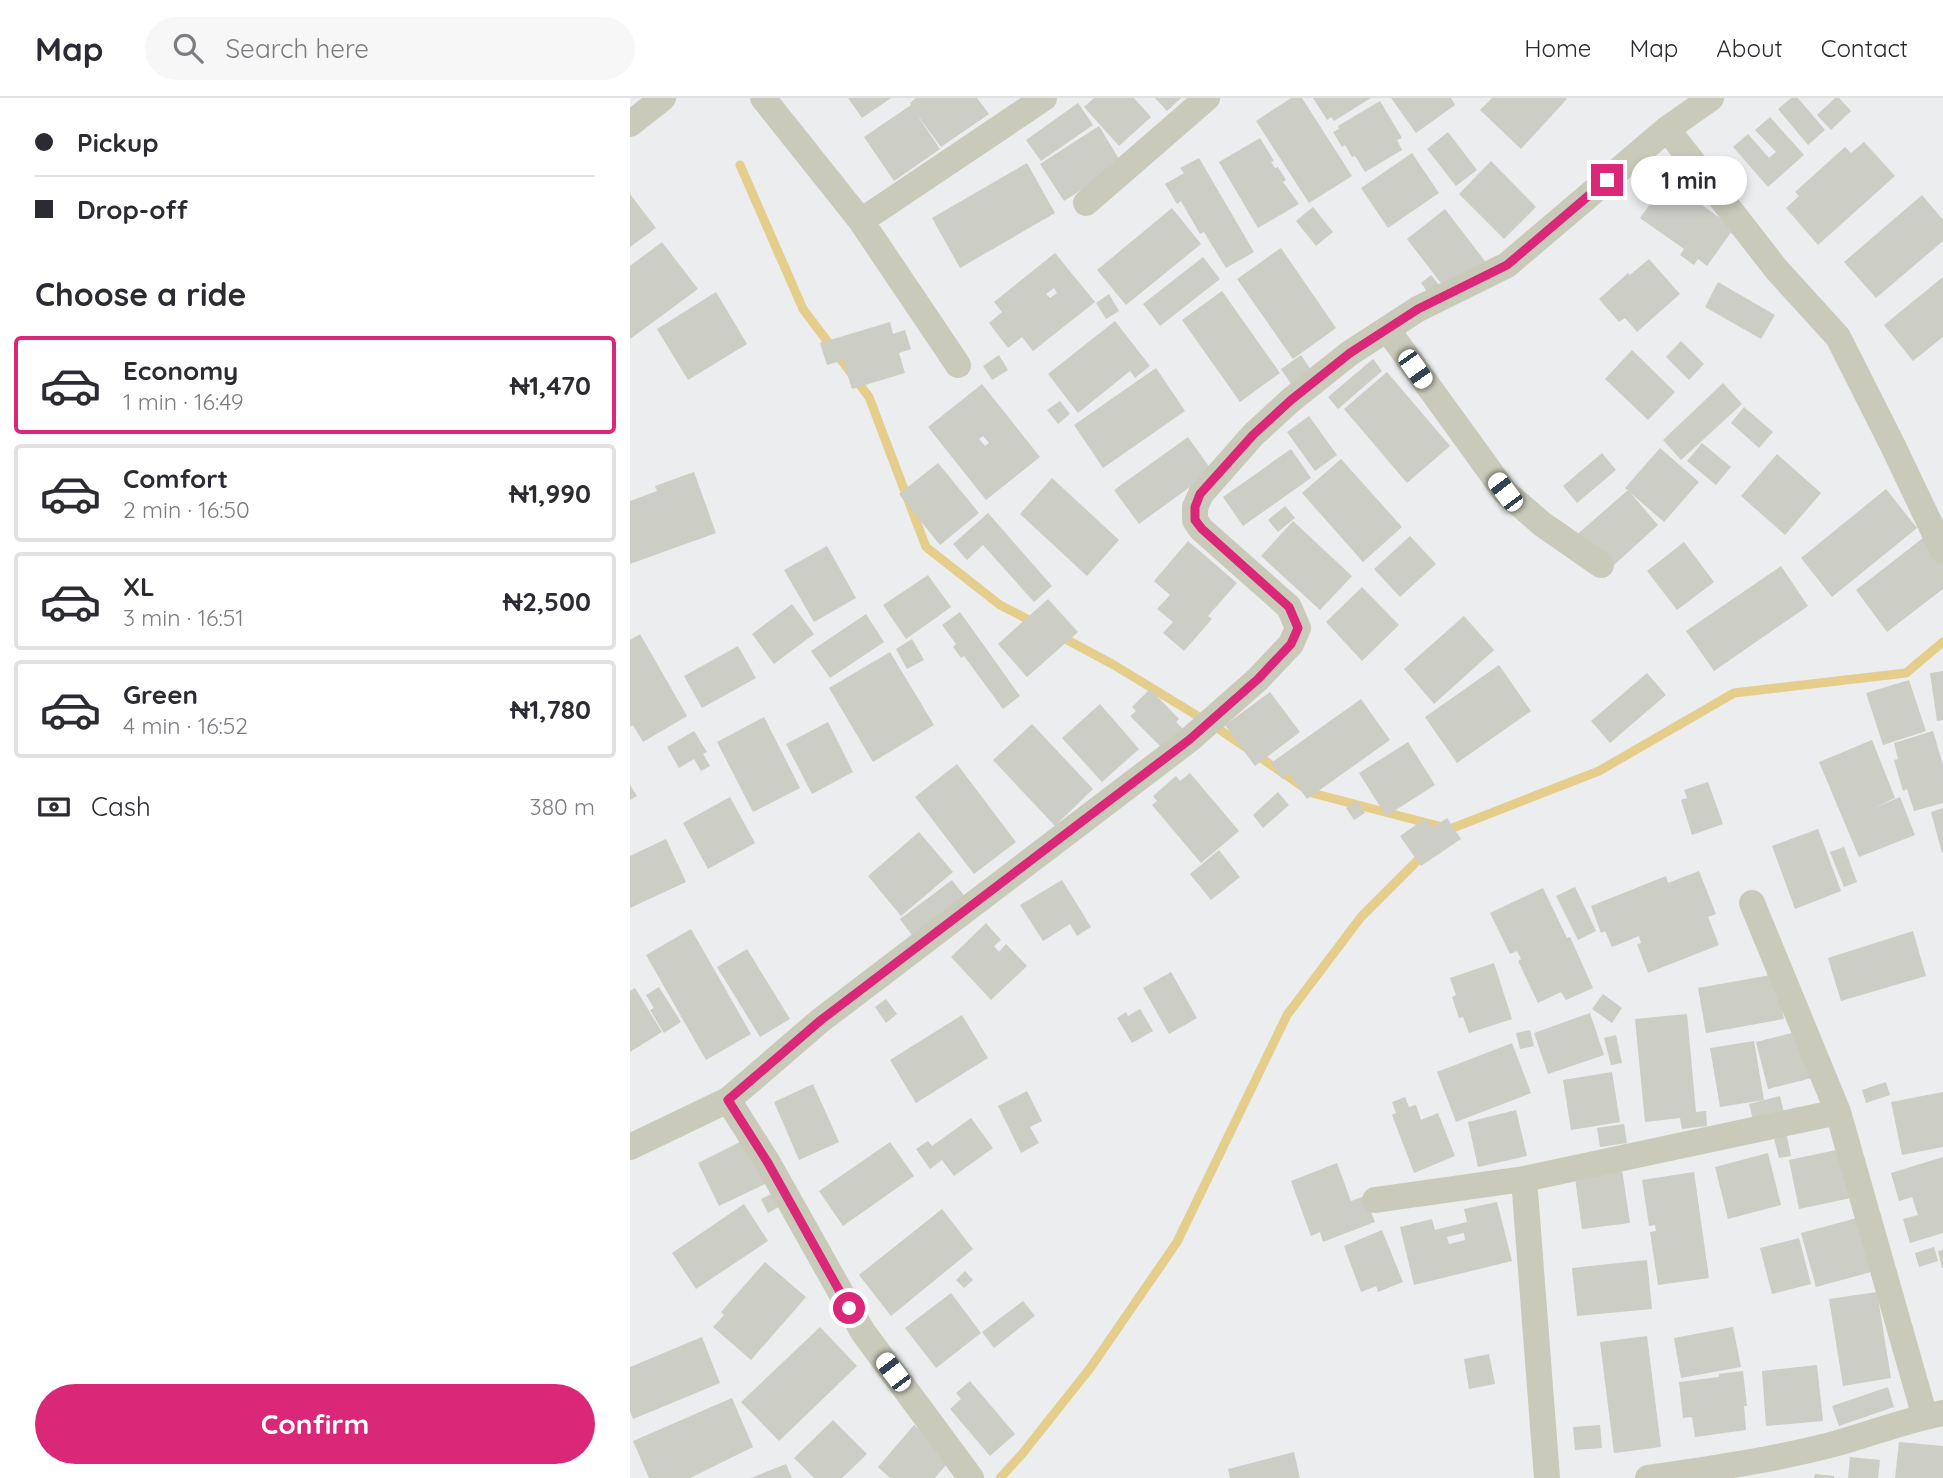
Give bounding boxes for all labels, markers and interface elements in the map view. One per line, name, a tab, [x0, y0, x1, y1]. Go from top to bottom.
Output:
search box	[145, 17, 635, 80]
text: Map	[35, 28, 103, 69]
icon: search	[169, 29, 207, 67]
text: Search here	[225, 32, 369, 65]
text: Home	[1524, 33, 1591, 63]
text: Map	[1629, 33, 1678, 63]
text: About	[1716, 33, 1783, 63]
text: Contact	[1821, 33, 1908, 63]
text: Pickup	[77, 126, 159, 159]
callout: 1 min	[1632, 155, 1747, 204]
route end	[1591, 164, 1623, 196]
text: 1 min	[1661, 166, 1717, 195]
text: Drop-off	[77, 193, 188, 226]
text: Choose a ride	[35, 274, 247, 314]
car	[1395, 346, 1436, 392]
icon: car	[39, 354, 102, 417]
text: Economy	[123, 354, 238, 387]
text: ₦1,470	[510, 369, 591, 402]
text: 1 min · 16:49	[123, 387, 244, 416]
icon: car	[39, 462, 102, 525]
text: Comfort	[123, 462, 228, 495]
car	[1484, 469, 1527, 515]
text: ₦1,990	[509, 477, 591, 510]
text: 2 min · 16:50	[123, 495, 250, 524]
icon: car	[39, 570, 102, 633]
text: XL	[123, 570, 155, 603]
text: ₦2,500	[503, 585, 591, 618]
text: 3 min · 16:51	[123, 603, 244, 632]
icon: car	[39, 678, 102, 741]
text: Green	[123, 678, 198, 711]
text: ₦1,780	[510, 693, 591, 726]
text: 4 min · 16:52	[123, 711, 248, 740]
icon: cash	[35, 788, 73, 826]
text: Cash	[91, 790, 151, 823]
text: 380 m	[530, 792, 595, 821]
route start	[833, 1292, 865, 1324]
car	[872, 1349, 915, 1395]
button: Confirm	[35, 1384, 595, 1464]

